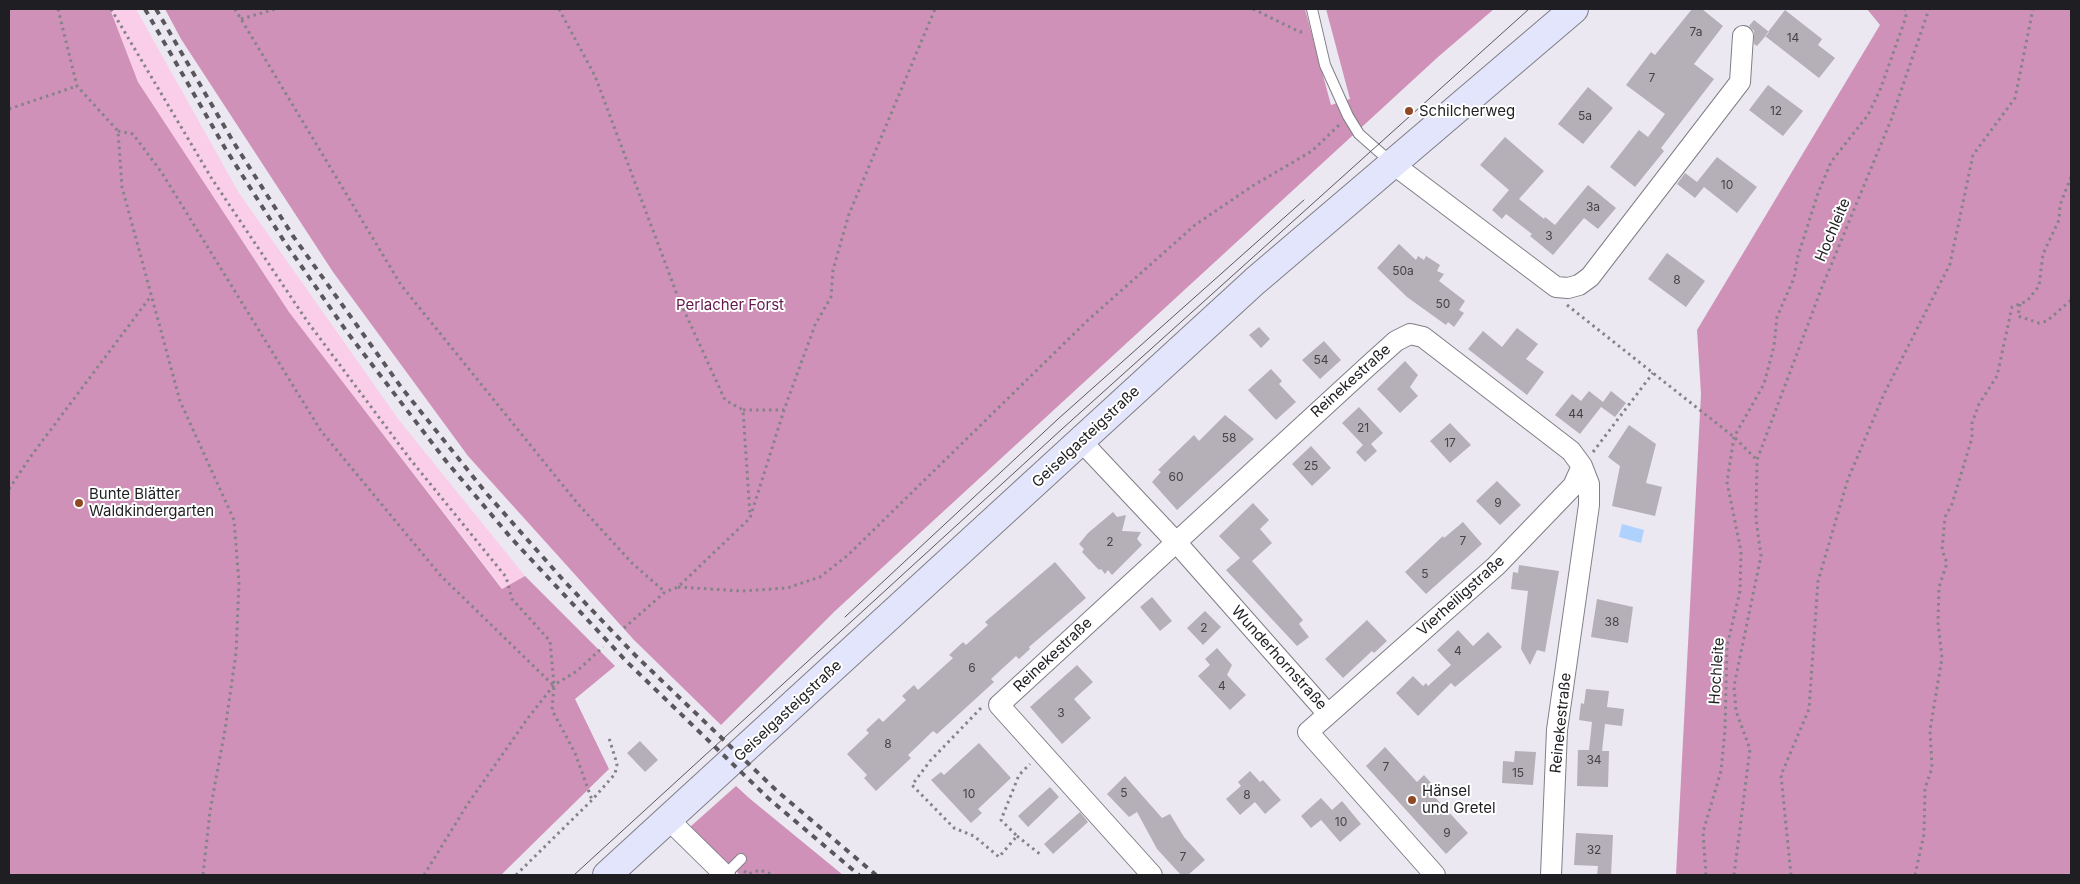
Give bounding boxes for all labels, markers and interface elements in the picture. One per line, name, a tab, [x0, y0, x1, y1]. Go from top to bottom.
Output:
house number: 7a	[1690, 25, 1702, 39]
house number: 14	[1787, 31, 1799, 45]
house number: 7	[1649, 71, 1655, 85]
place label: Schilcherweg	[1419, 102, 1515, 120]
house number: 12	[1770, 104, 1782, 118]
marker: Schilcherweg	[1403, 105, 1415, 117]
house number: 5a	[1578, 109, 1592, 123]
house number: 10	[1721, 178, 1733, 192]
street label: Hochleite	[1812, 196, 1854, 264]
house number: 3a	[1586, 200, 1600, 214]
house number: 3	[1545, 229, 1553, 243]
house number: 50a	[1392, 264, 1414, 278]
house number: 8	[1673, 273, 1681, 287]
park label: Perlacher Forst	[676, 296, 784, 314]
house number: 50	[1436, 297, 1450, 311]
street label: Reinekestraße	[1307, 341, 1395, 421]
house number: 54	[1313, 353, 1329, 367]
street label: Geiselgasteigstraße	[1028, 382, 1144, 492]
house number: 44	[1568, 407, 1584, 421]
house number: 21	[1357, 421, 1369, 435]
house number: 58	[1222, 431, 1236, 445]
house number: 17	[1444, 436, 1456, 450]
house number: 25	[1304, 459, 1318, 473]
house number: 60	[1168, 470, 1184, 484]
place label: Bunte Blätter Waldkindergarten	[89, 485, 214, 520]
house number: 9	[1494, 496, 1502, 510]
marker: Bunte Blätter Waldkindergarten	[73, 497, 85, 509]
house number: 7	[1460, 534, 1466, 548]
house number: 2	[1106, 535, 1114, 549]
street label: Vierheiligstraße	[1414, 552, 1508, 640]
house number: 5	[1421, 567, 1429, 581]
street label: Wunderhornstraße	[1228, 602, 1330, 714]
street label: Reinekestraße	[1010, 614, 1096, 696]
house number: 38	[1605, 615, 1619, 629]
house number: 2	[1200, 621, 1208, 635]
street label: Hochleite	[1706, 637, 1728, 705]
house number: 4	[1454, 644, 1462, 658]
street label: Geiselgasteigstraße	[730, 656, 846, 766]
house number: 6	[968, 661, 976, 675]
street label: Reinekestraße	[1547, 672, 1575, 774]
house number: 4	[1218, 679, 1226, 693]
house number: 3	[1057, 706, 1065, 720]
house number: 8	[884, 737, 892, 751]
house number: 34	[1586, 753, 1602, 767]
house number: 7	[1383, 760, 1389, 774]
house number: 15	[1512, 766, 1524, 780]
place label: Hänsel und Gretel	[1422, 782, 1496, 817]
house number: 5	[1120, 786, 1128, 800]
house number: 10	[963, 787, 975, 801]
house number: 8	[1243, 788, 1251, 802]
marker: Hänsel und Gretel	[1406, 794, 1418, 806]
house number: 10	[1335, 815, 1347, 829]
house number: 9	[1443, 826, 1451, 840]
house number: 32	[1587, 843, 1601, 857]
house number: 7	[1180, 850, 1186, 864]

